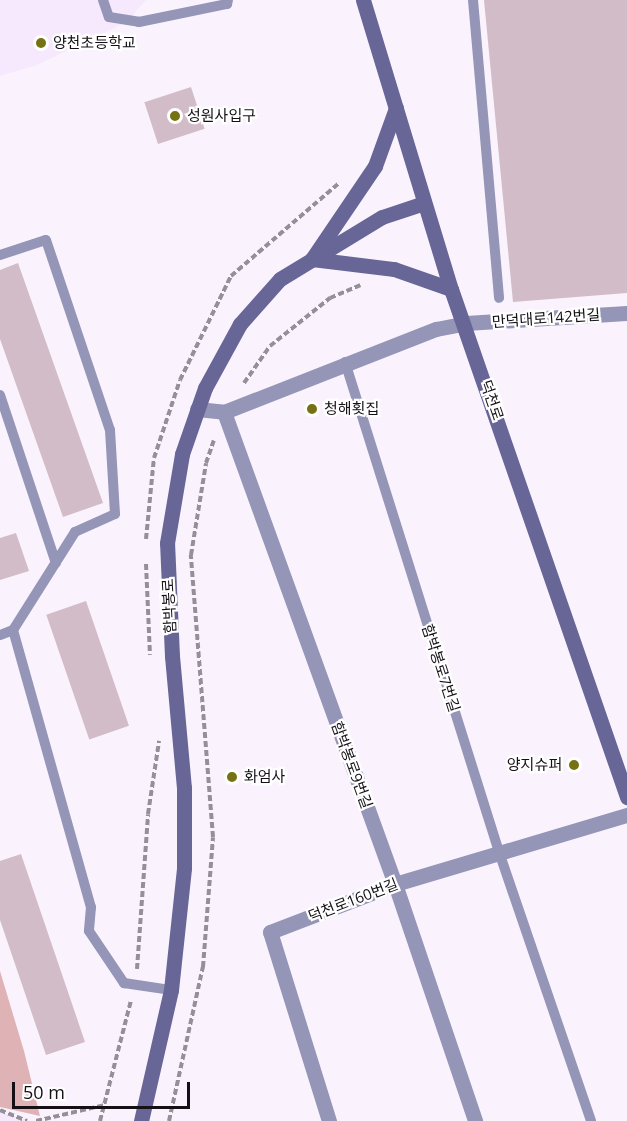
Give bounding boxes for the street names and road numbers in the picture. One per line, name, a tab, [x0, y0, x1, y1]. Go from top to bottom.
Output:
street label: 만덕대로142번길	[491, 305, 601, 331]
street label: 덕천로	[477, 377, 507, 423]
street label: 함박봉로	[159, 578, 179, 634]
street label: 함박봉로7번길	[418, 622, 464, 714]
street label: 함박봉로9번길	[328, 719, 376, 811]
street label: 덕천로160번길	[306, 875, 400, 925]

